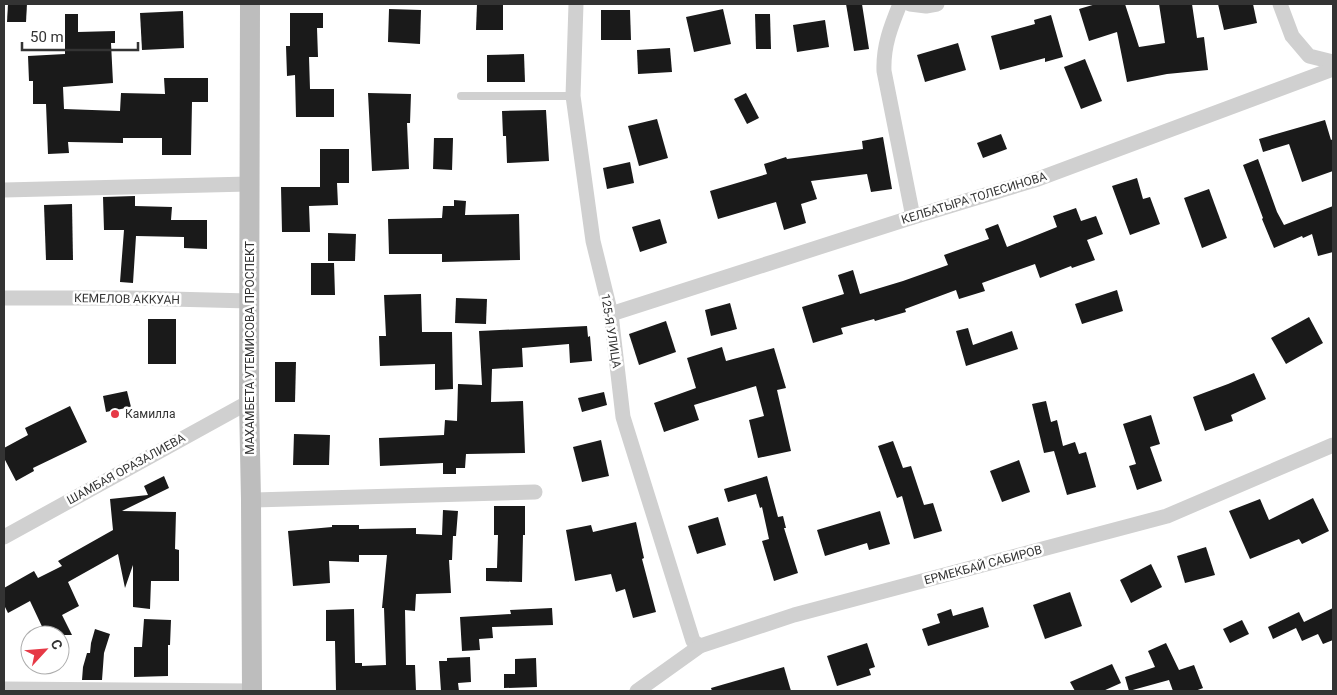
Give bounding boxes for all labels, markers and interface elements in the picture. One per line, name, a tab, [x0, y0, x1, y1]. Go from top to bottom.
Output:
scale bar	[22, 20, 139, 52]
text: 50 m	[30, 28, 64, 46]
street label: КЕЛБАТЫРА ТОЛЕСИНОВА	[900, 169, 1049, 227]
street label: МАХАМБЕТА УТЕМИСОВА ПРОСПЕКТ	[243, 241, 257, 455]
street label: КЕМЕЛОВ АККУАН	[74, 291, 180, 307]
street label: 125-Я УЛИЦА	[598, 293, 624, 369]
place label: Камилла	[125, 407, 175, 421]
marker: Камилла	[109, 408, 121, 420]
street label: ШАМБАЯ ОРАЗАЛИЕВА	[65, 431, 188, 507]
street label: ЕРМЕКБАЙ САБИРОВ	[922, 542, 1043, 587]
north arrow	[20, 625, 70, 675]
text: С	[47, 637, 66, 652]

